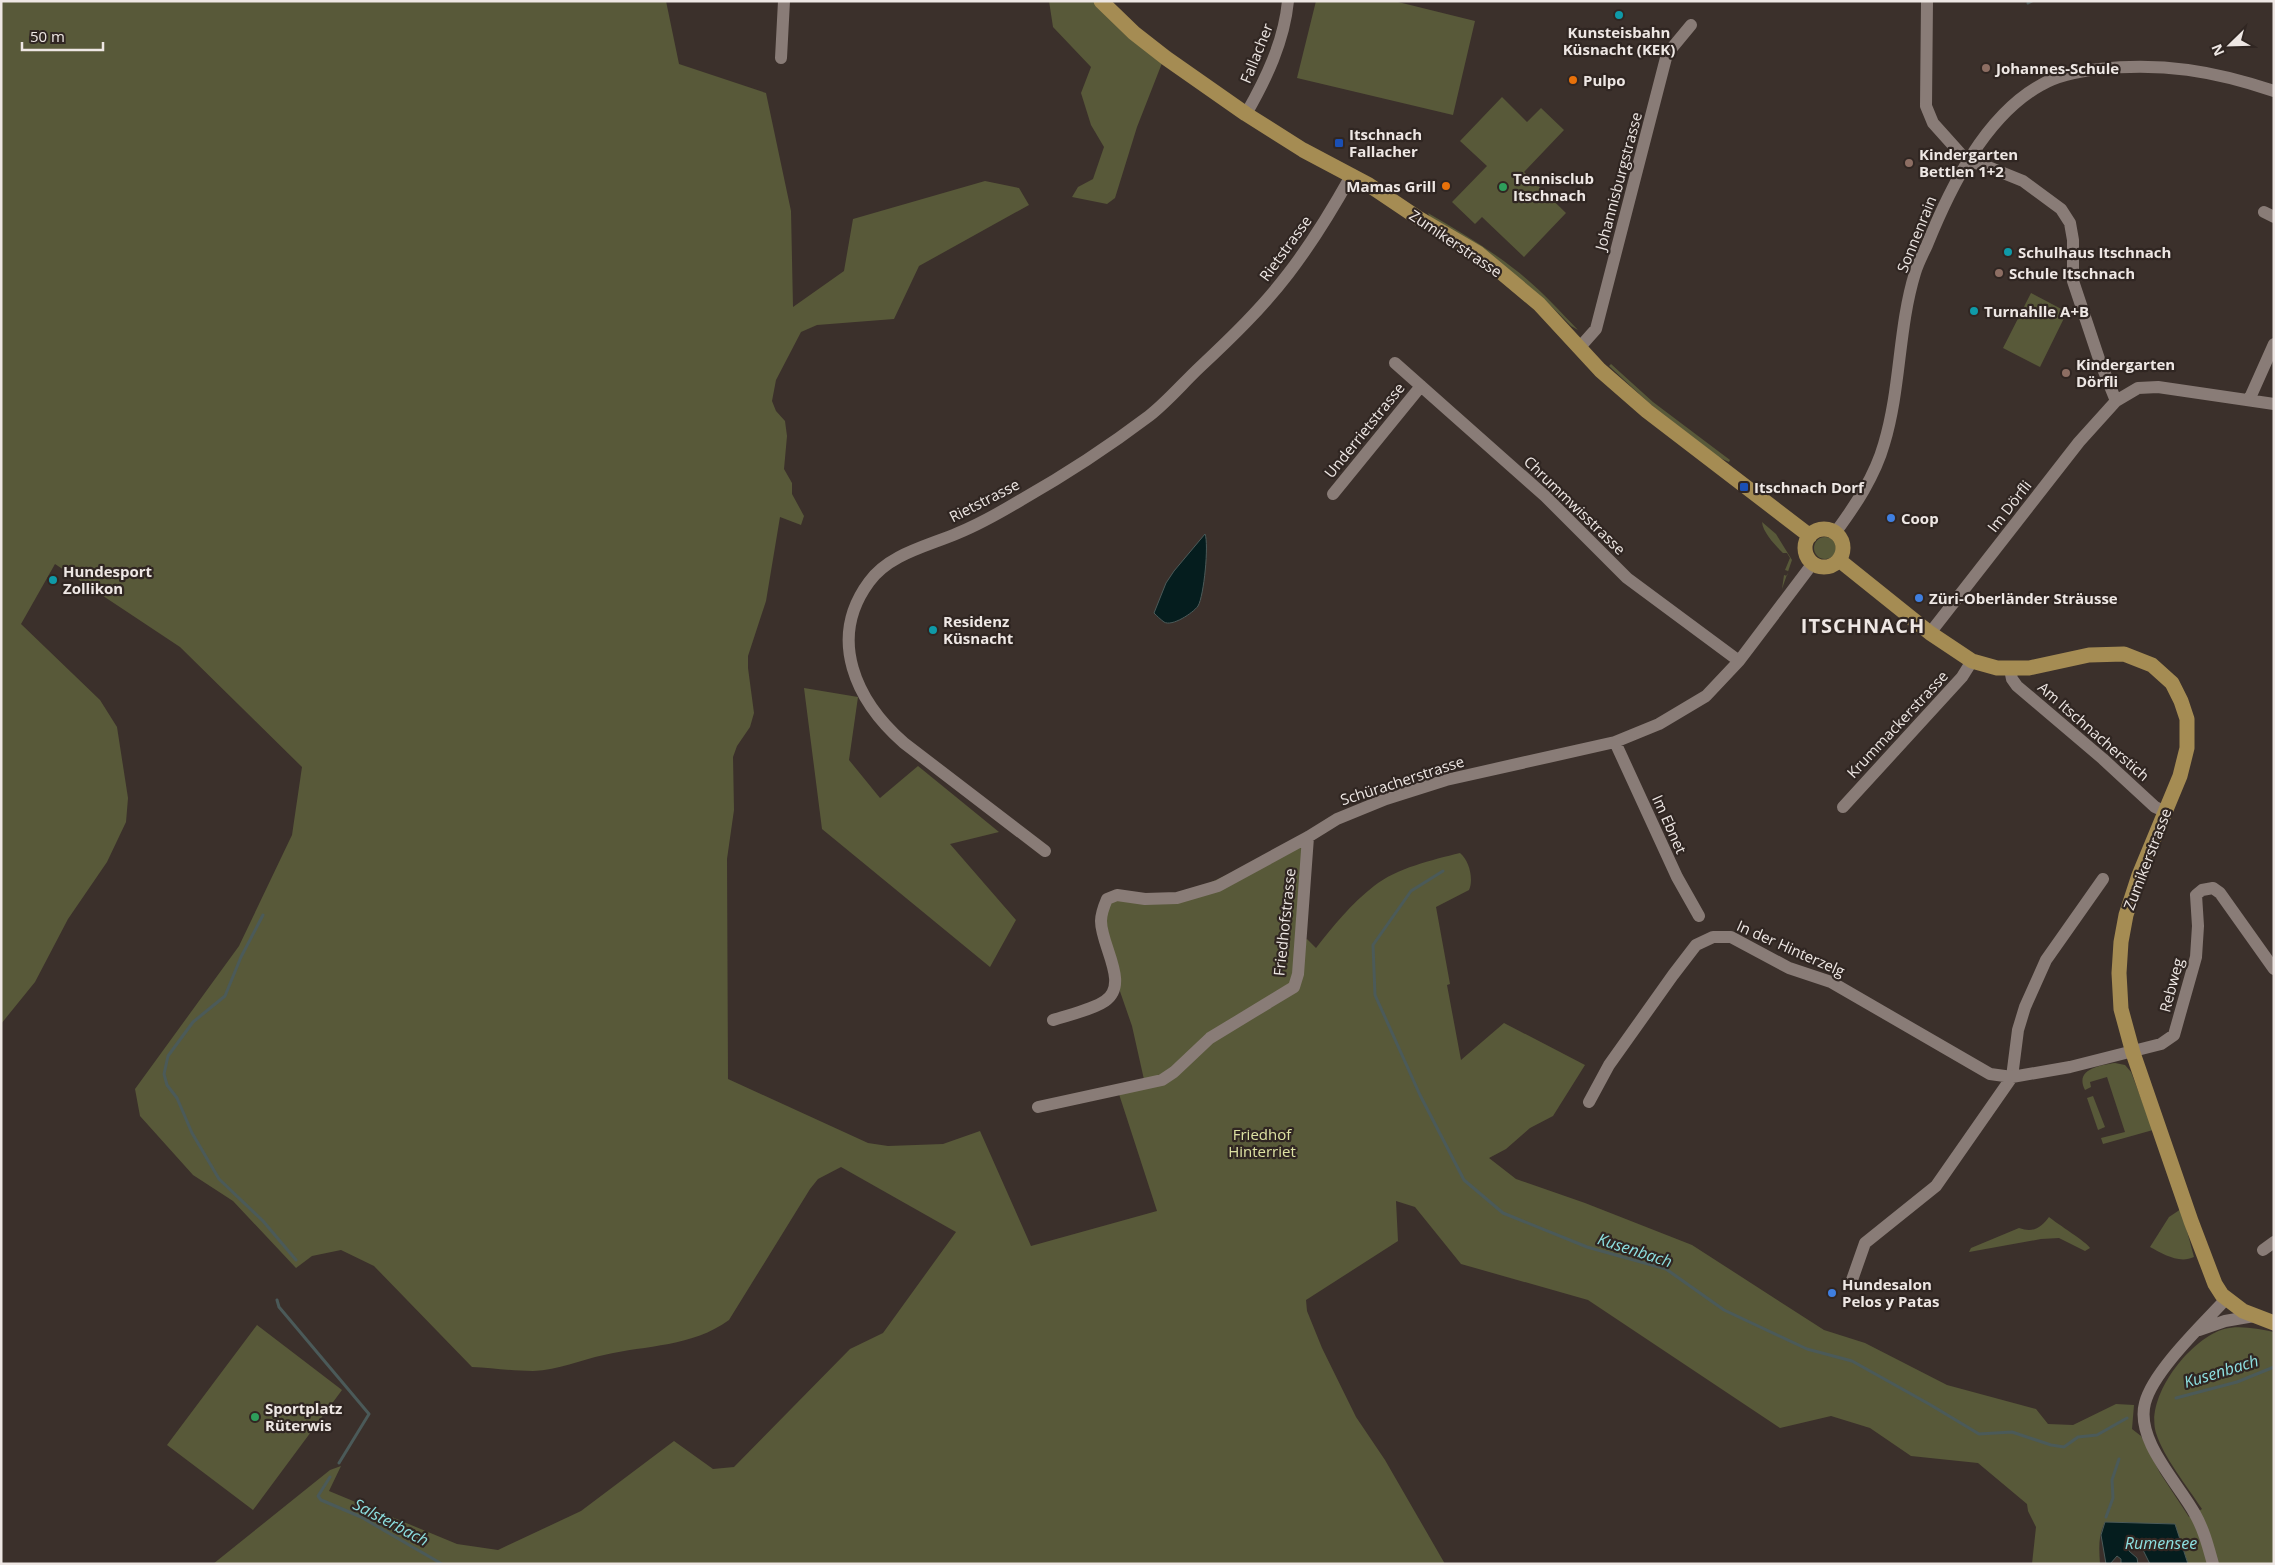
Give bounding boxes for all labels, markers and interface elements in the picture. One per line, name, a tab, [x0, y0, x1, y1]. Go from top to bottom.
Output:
marker: Kunsteisbahn Küsnacht (KEK)	[1613, 9, 1625, 21]
scale bar	[22, 20, 104, 52]
street label: Fallacher	[1235, 20, 1277, 86]
north arrow	[2205, 20, 2255, 70]
place label: Kunsteisbahn Küsnacht (KEK)	[1563, 22, 1675, 59]
text: 50 m	[30, 26, 65, 46]
text: N	[2207, 41, 2229, 59]
place label: Johannes-Schule	[1994, 58, 2119, 78]
marker: Johannes-Schule	[1980, 62, 1992, 74]
place label: Pulpo	[1583, 70, 1626, 90]
marker: Pulpo	[1567, 74, 1579, 86]
street label: Johannisburgstrasse	[1589, 110, 1646, 254]
place label: Itschnach Fallacher	[1349, 124, 1422, 161]
marker: Itschnach Fallacher	[1333, 137, 1345, 149]
place label: Kindergarten Bettlen 1+2	[1919, 144, 2018, 181]
marker: Kindergarten Bettlen 1+2	[1903, 157, 1915, 169]
place label: Tennisclub Itschnach	[1513, 168, 1594, 205]
place label: Mamas Grill	[1346, 176, 1436, 196]
marker: Mamas Grill	[1440, 180, 1452, 192]
marker: Tennisclub Itschnach	[1497, 181, 1509, 193]
street label: Sonnenrain	[1892, 193, 1940, 275]
street label: Zumikerstrasse	[1406, 205, 1506, 281]
street label: Rietstrasse	[1254, 211, 1316, 285]
place label: Schulhaus Itschnach	[2018, 242, 2171, 262]
marker: Schulhaus Itschnach	[2002, 246, 2014, 258]
place label: Schule Itschnach	[2009, 263, 2135, 283]
marker: Schule Itschnach	[1993, 267, 2005, 279]
place label: Turnahlle A+B	[1984, 301, 2089, 321]
marker: Turnahlle A+B	[1968, 305, 1980, 317]
place label: Kindergarten Dörfli	[2076, 354, 2175, 391]
marker: Kindergarten Dörfli	[2060, 367, 2072, 379]
street label: Underrietstrasse	[1319, 378, 1409, 482]
street label: Chrummwisstrasse	[1520, 451, 1630, 559]
street label: Rietstrasse	[945, 474, 1023, 526]
street label: Im Dörfli	[1982, 476, 2036, 536]
place label: Itschnach Dorf	[1754, 477, 1865, 497]
marker: Itschnach Dorf	[1738, 481, 1750, 493]
place label: Coop	[1901, 508, 1939, 528]
marker: Coop	[1885, 512, 1897, 524]
place label: Hundesport Zollikon	[63, 561, 153, 598]
marker: Hundesport Zollikon	[47, 574, 59, 586]
place label: Züri-Oberländer Sträusse	[1929, 588, 2118, 608]
marker: Züri-Oberländer Sträusse	[1913, 592, 1925, 604]
place label: Residenz Küsnacht	[943, 611, 1014, 648]
district label: ITSCHNACH	[1801, 612, 1925, 639]
marker: Residenz Küsnacht	[927, 624, 939, 636]
street label: Krummackerstrasse	[1842, 666, 1952, 782]
street label: Am Itschnacherstich	[2034, 677, 2154, 785]
street label: Schüracherstrasse	[1338, 751, 1466, 809]
street label: Im Ebnet	[1648, 791, 1692, 857]
street label: Zumikerstrasse	[2118, 805, 2176, 913]
street label: Friedhofstrasse	[1268, 867, 1300, 977]
street label: In der Hinterzelg	[1734, 915, 1848, 981]
street label: Rebweg	[2154, 956, 2188, 1014]
park label: Friedhof Hinterriet	[1228, 1124, 1296, 1161]
water label: Kusenbach	[1595, 1228, 1675, 1272]
place label: Hundesalon Pelos y Patas	[1842, 1274, 1939, 1311]
marker: Hundesalon Pelos y Patas	[1826, 1287, 1838, 1299]
water label: Kusenbach	[2181, 1349, 2261, 1393]
place label: Sportplatz Rüterwis	[265, 1398, 342, 1435]
marker: Sportplatz Rüterwis	[249, 1411, 261, 1423]
water label: Salsterbach	[349, 1493, 433, 1551]
water label: Rumensee	[2125, 1532, 2197, 1554]

